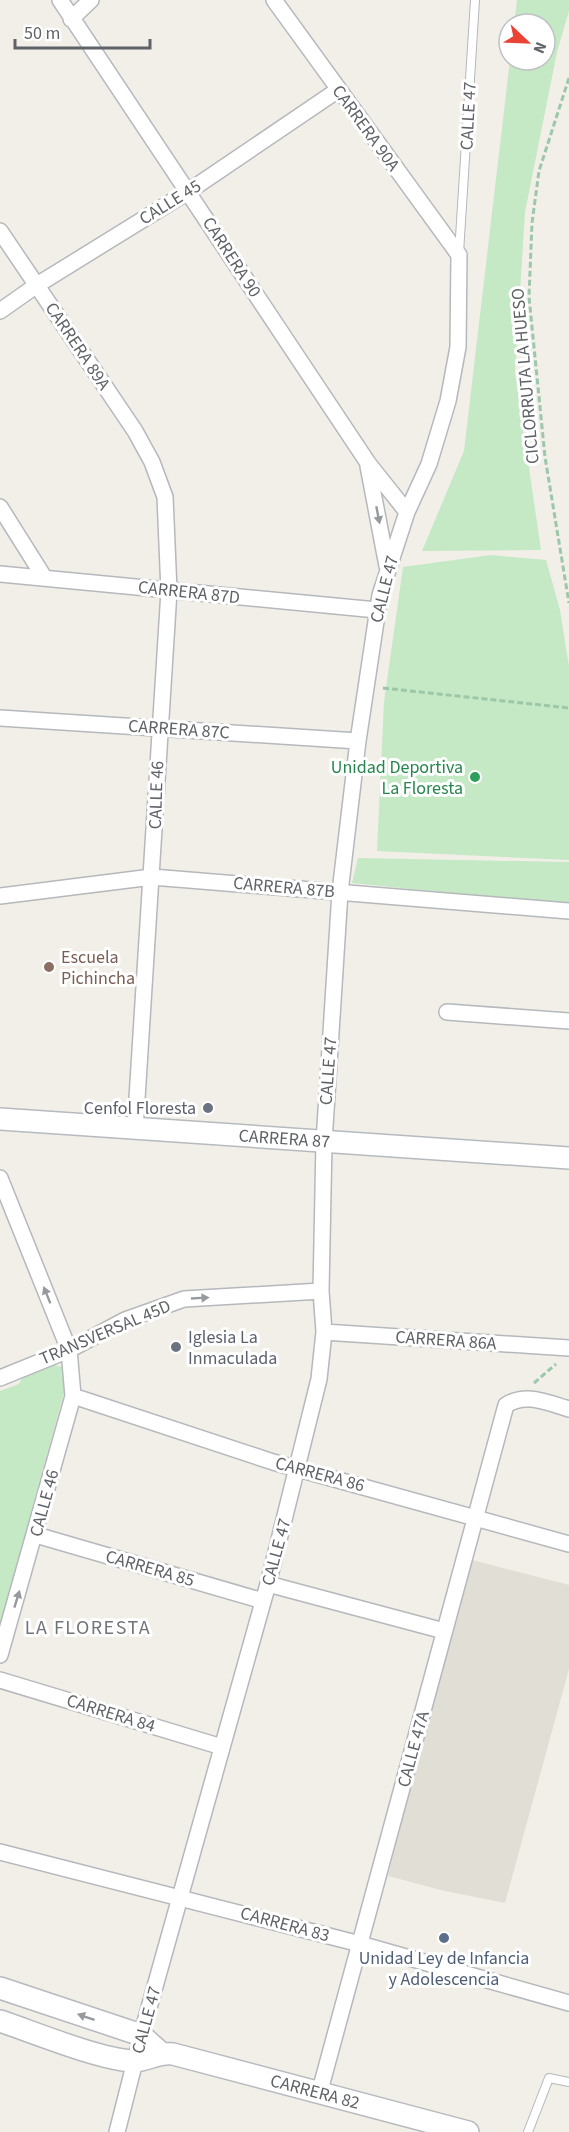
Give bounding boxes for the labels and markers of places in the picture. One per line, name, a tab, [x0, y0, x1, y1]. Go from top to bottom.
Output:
place label: Unidad Deportiva La Floresta	[331, 755, 463, 801]
marker: Unidad Deportiva La Floresta	[468, 770, 482, 784]
place label: Escuela Pichincha	[61, 945, 135, 991]
marker: Escuela Pichincha	[42, 960, 56, 974]
place label: Cenfol Floresta	[84, 1096, 196, 1121]
marker: Cenfol Floresta	[201, 1101, 215, 1115]
place label: Iglesia La Inmaculada	[188, 1325, 277, 1371]
marker: Iglesia La Inmaculada	[169, 1340, 183, 1354]
marker: Unidad Ley de Infancia y Adolescencia	[437, 1931, 451, 1945]
place label: Unidad Ley de Infancia y Adolescencia	[359, 1946, 529, 1992]

